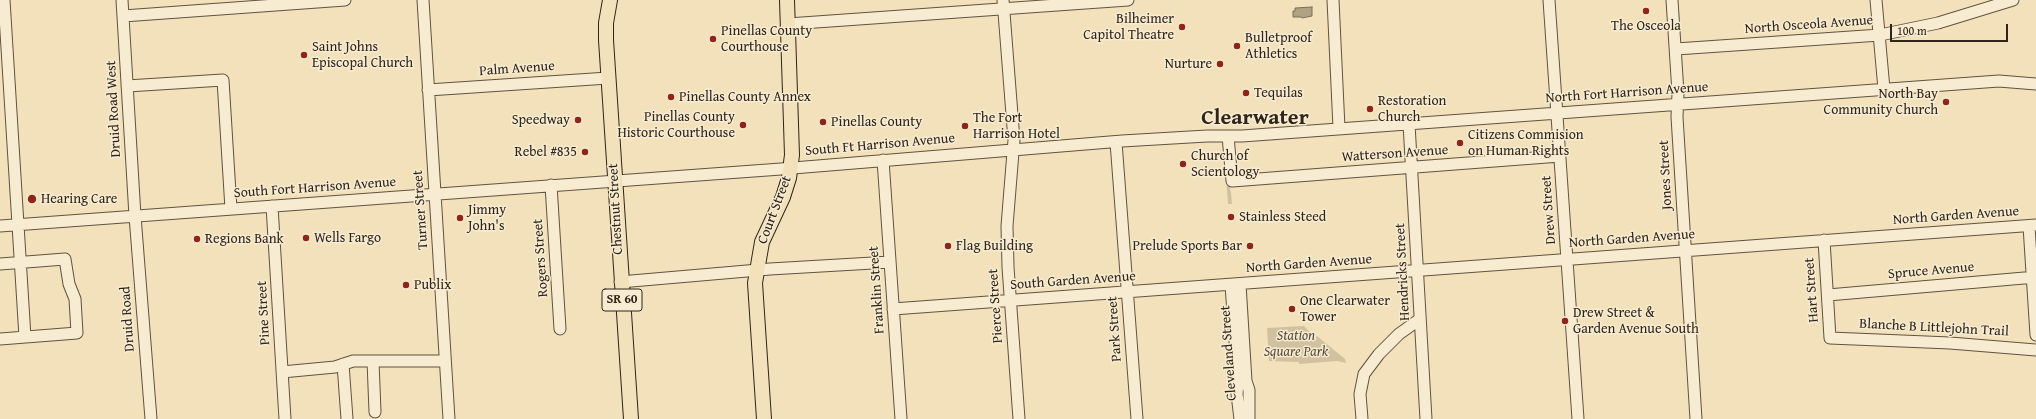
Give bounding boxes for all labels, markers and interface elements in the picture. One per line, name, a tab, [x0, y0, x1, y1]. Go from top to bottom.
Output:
marker: The Osceola	[1641, 6, 1651, 16]
place label: Bilheimer Capitol Theatre	[1083, 11, 1174, 44]
street label: North Osceola Avenue	[1744, 12, 1874, 38]
scale bar	[1892, 16, 2010, 42]
place label: The Osceola	[1611, 18, 1681, 34]
marker: Bilheimer Capitol Theatre	[1177, 22, 1187, 32]
text: 100 m	[1897, 22, 1927, 39]
place label: Pinellas County Courthouse	[721, 23, 812, 56]
place label: Bulletproof Athletics	[1245, 30, 1312, 62]
marker: Pinellas County Courthouse	[708, 34, 718, 44]
place label: Saint Johns Episcopal Church	[312, 39, 413, 72]
marker: Bulletproof Athletics	[1232, 41, 1242, 51]
marker: Saint Johns Episcopal Church	[299, 50, 309, 60]
place label: Nurture	[1165, 56, 1212, 72]
street label: Palm Avenue	[479, 58, 555, 80]
marker: Nurture	[1215, 59, 1225, 69]
street label: Druid Road West	[103, 60, 125, 158]
street label: North Fort Harrison Avenue	[1545, 79, 1709, 107]
place label: Tequilas	[1254, 85, 1303, 101]
place label: North Bay Community Church	[1824, 86, 1938, 118]
marker: Tequilas	[1241, 88, 1251, 98]
place label: Pinellas County Annex	[679, 89, 811, 105]
marker: Pinellas County Annex	[666, 92, 676, 102]
place label: Restoration Church	[1378, 93, 1446, 126]
marker: North Bay Community Church	[1941, 97, 1951, 107]
marker: Restoration Church	[1365, 104, 1375, 114]
district label: Clearwater	[1201, 105, 1309, 131]
place label: Pinellas County Historic Courthouse	[617, 109, 735, 142]
place label: The Fort Harrison Hotel	[973, 110, 1060, 142]
place label: Speedway	[512, 112, 570, 128]
place label: Pinellas County	[831, 114, 922, 130]
marker: Speedway	[573, 115, 583, 125]
marker: Pinellas County	[818, 117, 828, 127]
marker: Pinellas County Historic Courthouse	[738, 120, 748, 130]
marker: The Fort Harrison Hotel	[960, 121, 970, 131]
place label: Citizens Commision on Human Rights	[1468, 127, 1584, 160]
street label: South Ft Harrison Avenue	[804, 130, 956, 160]
marker: Citizens Commision on Human Rights	[1455, 138, 1465, 148]
street label: Jones Street	[1656, 140, 1676, 210]
street label: Watterson Avenue	[1341, 142, 1449, 166]
place label: Rebel #835	[515, 144, 577, 160]
marker: Rebel #835	[580, 147, 590, 157]
place label: Church of Scientology	[1191, 148, 1260, 180]
marker: Church of Scientology	[1178, 159, 1188, 169]
street label: Chestnut Street	[605, 163, 627, 255]
street label: Turner Street	[410, 170, 432, 250]
street label: South Fort Harrison Avenue	[233, 174, 397, 202]
street label: Court Street	[754, 174, 796, 246]
street label: Drew Street	[1538, 175, 1560, 245]
place label: Hearing Care	[41, 191, 117, 207]
marker: Hearing Care	[26, 193, 38, 205]
place label: Jimmy John's	[468, 202, 506, 234]
street label: North Garden Avenue	[1892, 203, 2020, 229]
place label: Stainless Steed	[1239, 209, 1326, 225]
marker: Stainless Steed	[1226, 212, 1236, 222]
marker: Jimmy John's	[455, 213, 465, 223]
street label: Rogers Street	[530, 218, 552, 298]
street label: Hendricks Street	[1392, 223, 1414, 321]
street label: North Garden Avenue	[1568, 226, 1696, 252]
place label: Wells Fargo	[314, 230, 381, 246]
place label: Regions Bank	[205, 231, 284, 247]
marker: Wells Fargo	[301, 233, 311, 243]
marker: Regions Bank	[192, 234, 202, 244]
place label: Flag Building	[956, 238, 1033, 254]
place label: Prelude Sports Bar	[1133, 238, 1242, 254]
marker: Flag Building	[943, 241, 953, 251]
marker: Prelude Sports Bar	[1245, 241, 1255, 251]
street label: Franklin Street	[866, 245, 888, 335]
street label: North Garden Avenue	[1245, 251, 1373, 277]
street label: Hart Street	[1801, 257, 1823, 323]
street label: Spruce Avenue	[1887, 259, 1975, 283]
street label: Pierce Street	[985, 268, 1007, 344]
street label: South Garden Avenue	[1010, 268, 1136, 294]
place label: Publix	[414, 277, 451, 293]
street label: Pine Street	[254, 280, 274, 346]
marker: Publix	[401, 280, 411, 290]
street label: Druid Road	[117, 286, 139, 352]
road number: SR 60	[602, 289, 642, 311]
place label: One Clearwater Tower	[1300, 293, 1390, 326]
street label: Park Street	[1104, 296, 1126, 362]
marker: One Clearwater Tower	[1287, 304, 1297, 314]
street label: Cleveland Street	[1217, 305, 1241, 401]
place label: Drew Street & Garden Avenue South	[1573, 305, 1699, 338]
marker: Drew Street & Garden Avenue South	[1560, 316, 1570, 326]
street label: Blanche B Littlejohn Trail	[1859, 316, 2009, 340]
park label: Station Square Park	[1264, 328, 1328, 360]

